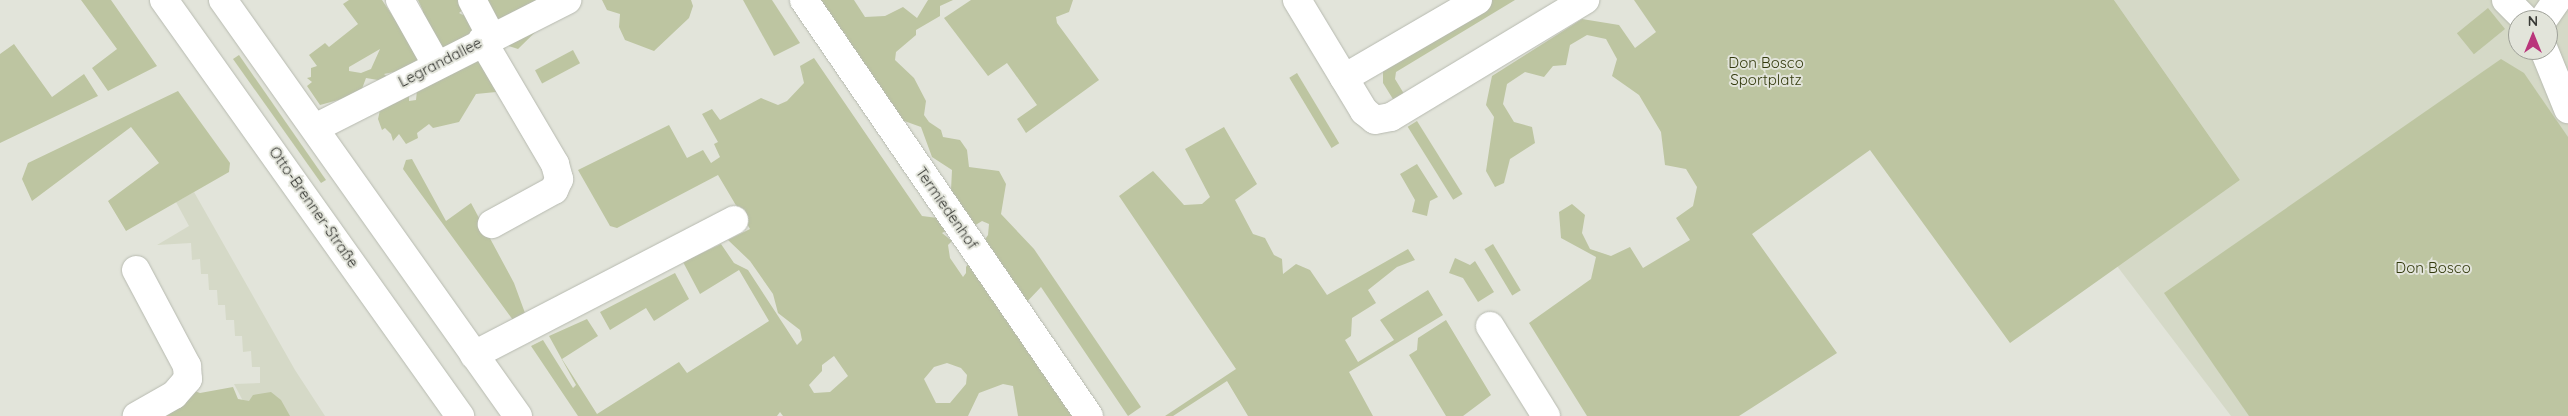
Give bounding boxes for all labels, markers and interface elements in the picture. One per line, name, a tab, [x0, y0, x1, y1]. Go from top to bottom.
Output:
north arrow	[2508, 10, 2558, 60]
text: N	[2528, 12, 2538, 30]
street label: Legrandallee	[395, 33, 485, 91]
park label: Don Bosco Sportplatz	[1728, 53, 1804, 88]
street label: Otto-Brenner-Straße	[266, 143, 362, 271]
street label: Termiedenhof	[912, 163, 982, 253]
park label: Don Bosco	[2395, 259, 2471, 277]

